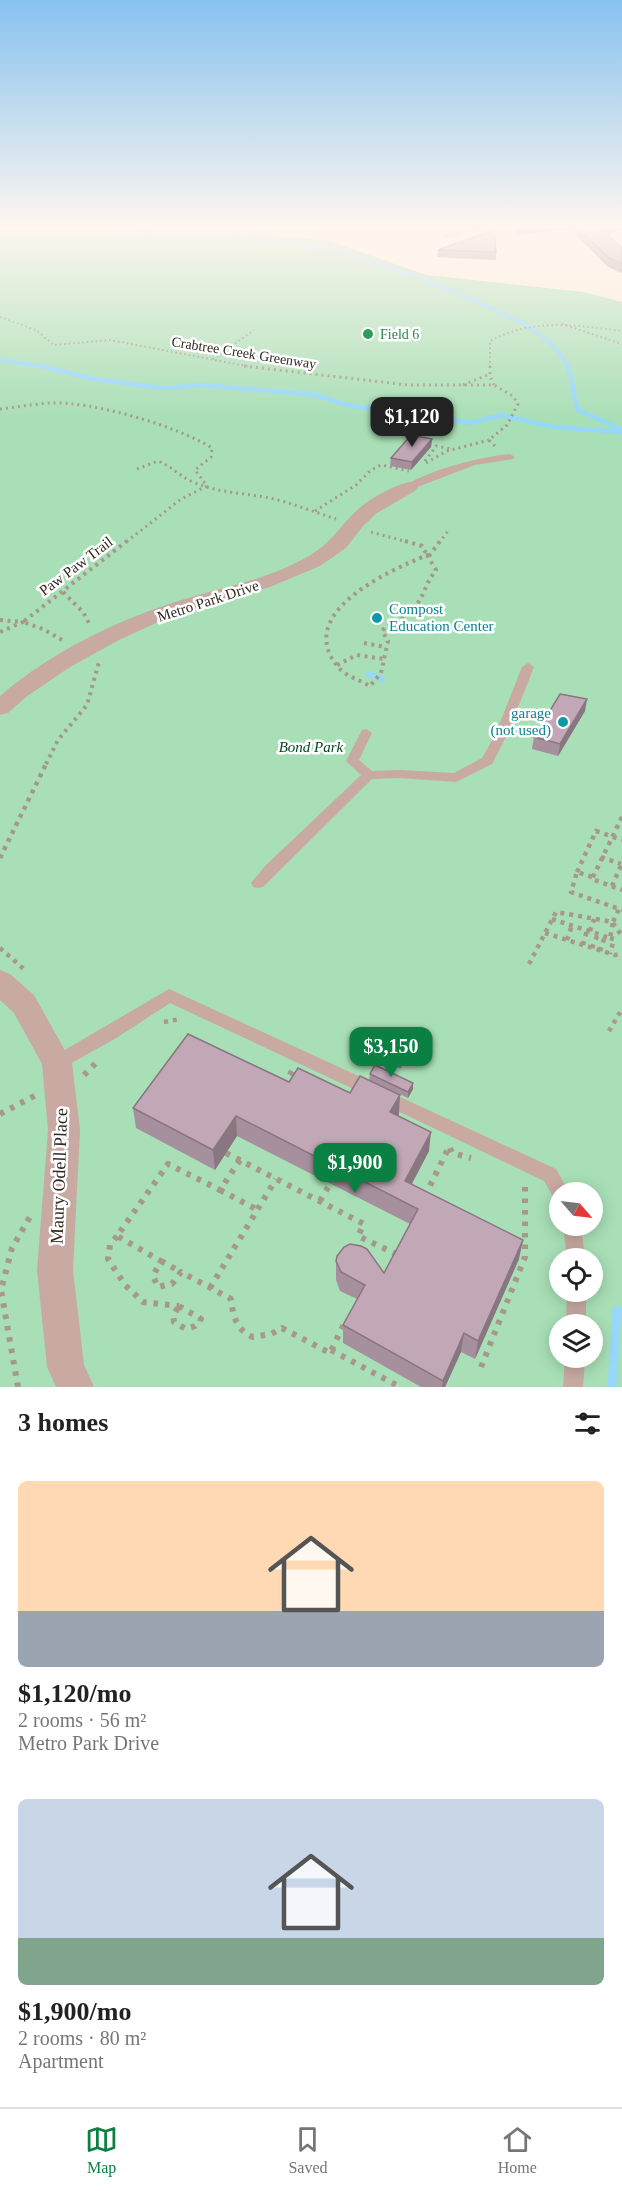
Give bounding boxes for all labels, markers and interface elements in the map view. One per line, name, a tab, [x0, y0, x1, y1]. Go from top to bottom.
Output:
marker: Field 6	[361, 327, 375, 341]
place label: Field 6	[380, 327, 419, 342]
street label: Crabtree Creek Greenway	[171, 334, 317, 372]
pin: $1,120	[363, 397, 461, 448]
text: $1,120	[385, 405, 440, 427]
street label: Paw Paw Trail	[36, 533, 116, 599]
street label: Metro Park Drive	[155, 577, 261, 625]
place label: Compost Education Center	[389, 601, 494, 634]
marker: Compost Education Center	[370, 611, 384, 625]
place label: garage (not used)	[491, 705, 551, 739]
marker: garage (not used)	[556, 715, 570, 729]
park label: Bond Park	[279, 739, 344, 755]
pin: $3,150	[342, 1027, 440, 1078]
text: $3,150	[364, 1035, 419, 1057]
street label: Maury Odell Place	[47, 1108, 71, 1244]
pin: $1,900	[306, 1143, 404, 1194]
text: $1,900	[328, 1151, 383, 1173]
north arrow	[549, 1182, 603, 1236]
map controls	[549, 1182, 603, 1368]
button: locate	[549, 1248, 603, 1302]
button: layers	[549, 1314, 603, 1368]
icon: filters	[571, 1407, 604, 1440]
text: 3 homes	[18, 1408, 108, 1437]
icon: home	[257, 1520, 365, 1628]
text: $1,120/mo	[18, 1679, 131, 1708]
text: 2 rooms · 56 m²	[18, 1709, 146, 1731]
text: Metro Park Drive	[18, 1732, 159, 1754]
icon: home	[257, 1838, 365, 1946]
text: $1,900/mo	[18, 1997, 131, 2026]
text: 2 rooms · 80 m²	[18, 2027, 146, 2049]
text: Apartment	[18, 2050, 104, 2072]
tab: Map	[85, 2123, 118, 2177]
tab: Saved	[288, 2123, 327, 2177]
tab: Home	[498, 2123, 537, 2177]

